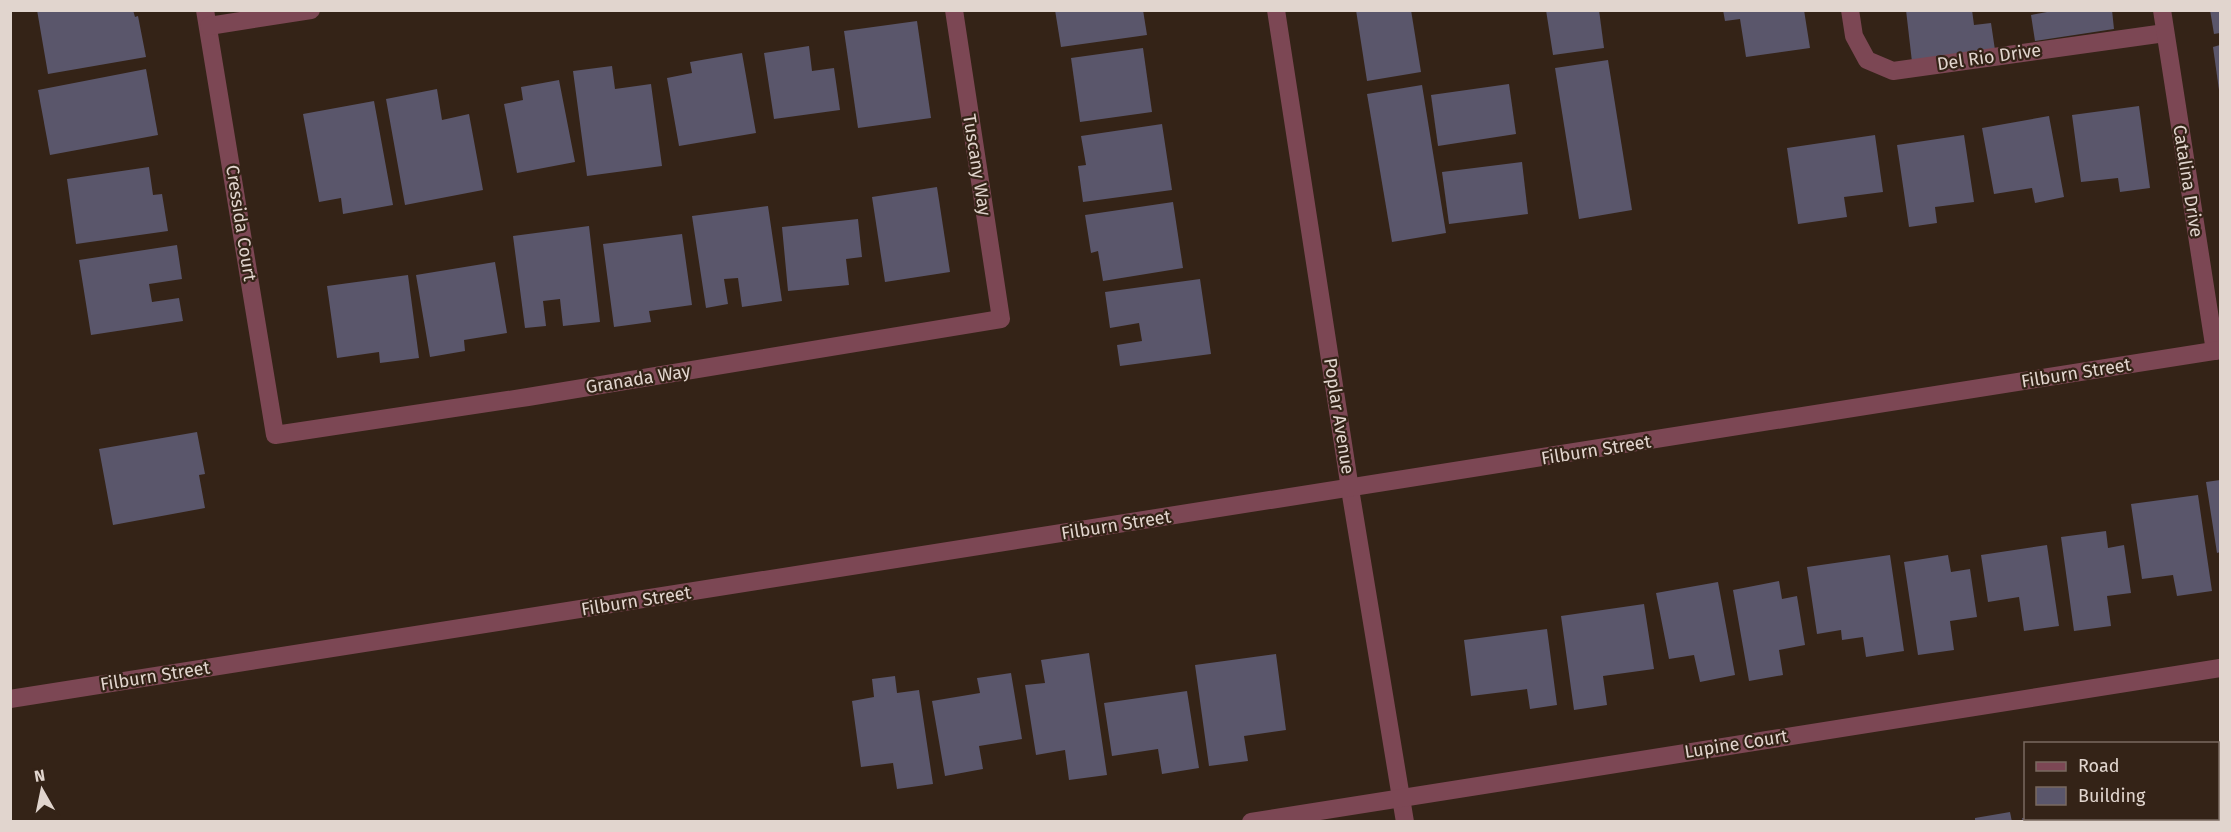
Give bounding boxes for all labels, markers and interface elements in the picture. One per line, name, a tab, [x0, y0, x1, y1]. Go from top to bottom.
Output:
street label: Del Rio Drive	[1936, 39, 2042, 75]
street label: Tuscany Way	[958, 113, 996, 217]
street label: Catalina Drive	[2168, 123, 2208, 239]
street label: Cressida Court	[221, 163, 261, 283]
street label: Filburn Street	[2020, 353, 2133, 393]
street label: Poplar Avenue	[1319, 356, 1359, 476]
street label: Granada Way	[584, 360, 692, 398]
street label: Filburn Street	[1540, 430, 1653, 470]
street label: Filburn Street	[1060, 505, 1173, 545]
street label: Filburn Street	[580, 581, 693, 621]
street label: Filburn Street	[99, 656, 212, 696]
street label: Lupine Court	[1683, 725, 1790, 763]
legend	[2024, 742, 2219, 820]
text: Road	[2078, 755, 2120, 777]
north arrow	[12, 760, 72, 820]
text: N	[33, 765, 46, 786]
text: Building	[2078, 785, 2146, 807]

